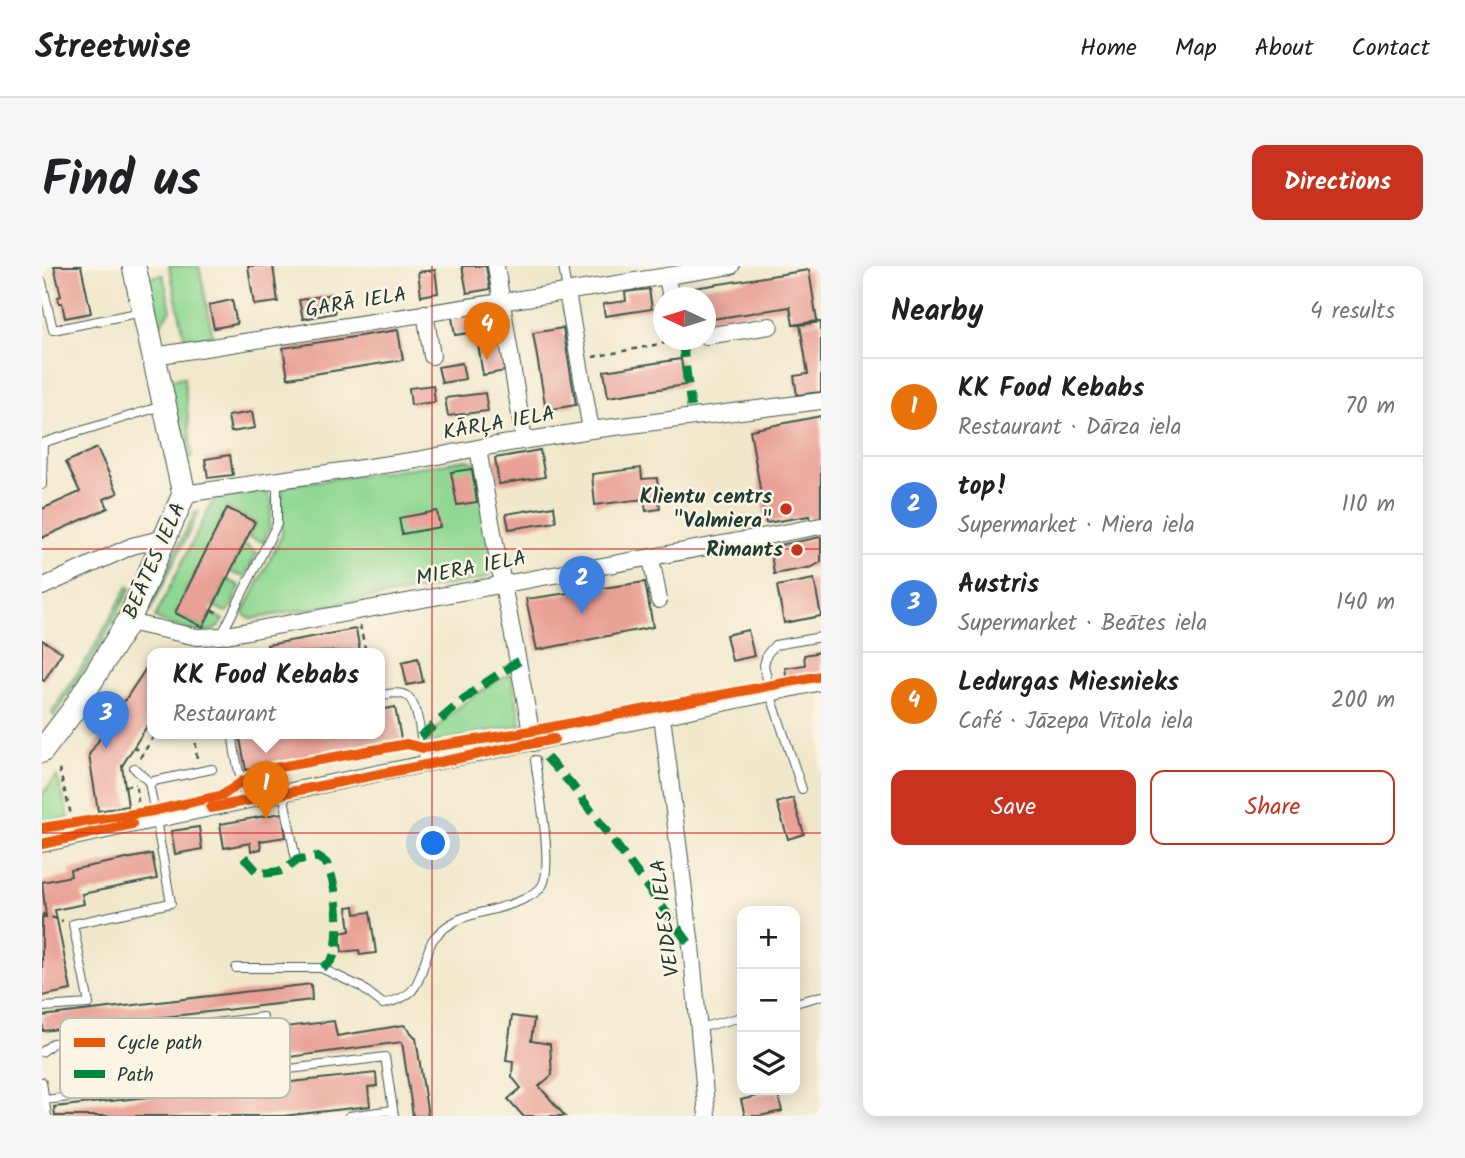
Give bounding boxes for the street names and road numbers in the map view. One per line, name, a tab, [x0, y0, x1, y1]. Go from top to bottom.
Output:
street label: GARĀ IELA	[303, 279, 409, 327]
street label: KĀRĻA IELA	[440, 398, 558, 450]
street label: BEĀTES IELA	[115, 497, 195, 625]
street label: MIERA IELA	[413, 542, 529, 596]
street label: VEIDES IELA	[642, 857, 690, 979]

